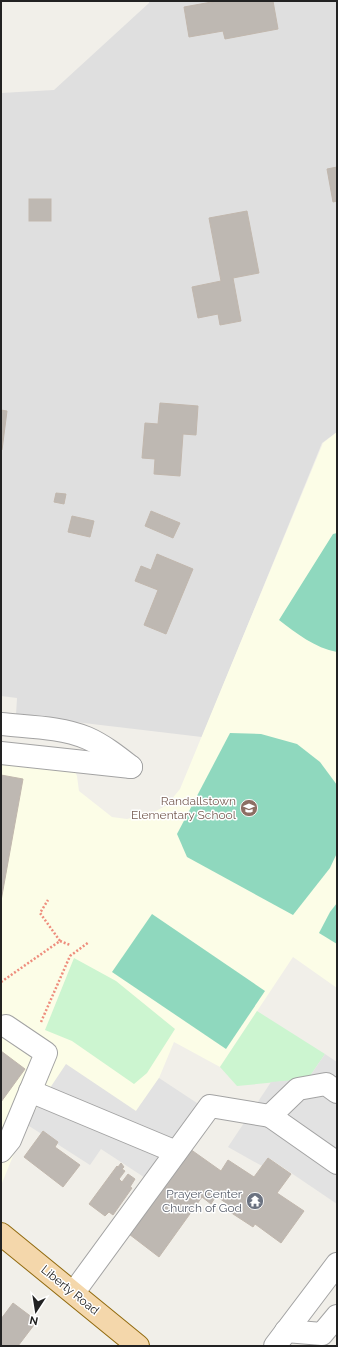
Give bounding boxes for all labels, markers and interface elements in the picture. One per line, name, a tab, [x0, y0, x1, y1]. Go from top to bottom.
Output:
place label: Randallstown Elementary School	[131, 794, 237, 822]
school or university icon: Randallstown Elementary School	[239, 798, 259, 818]
place label: Prayer Center Church of God	[162, 1187, 243, 1215]
temple icon: Prayer Center Church of God	[245, 1191, 265, 1211]
street label: Liberty Road	[38, 1262, 102, 1318]
north arrow	[16, 1291, 56, 1331]
text: N	[29, 1313, 39, 1328]

